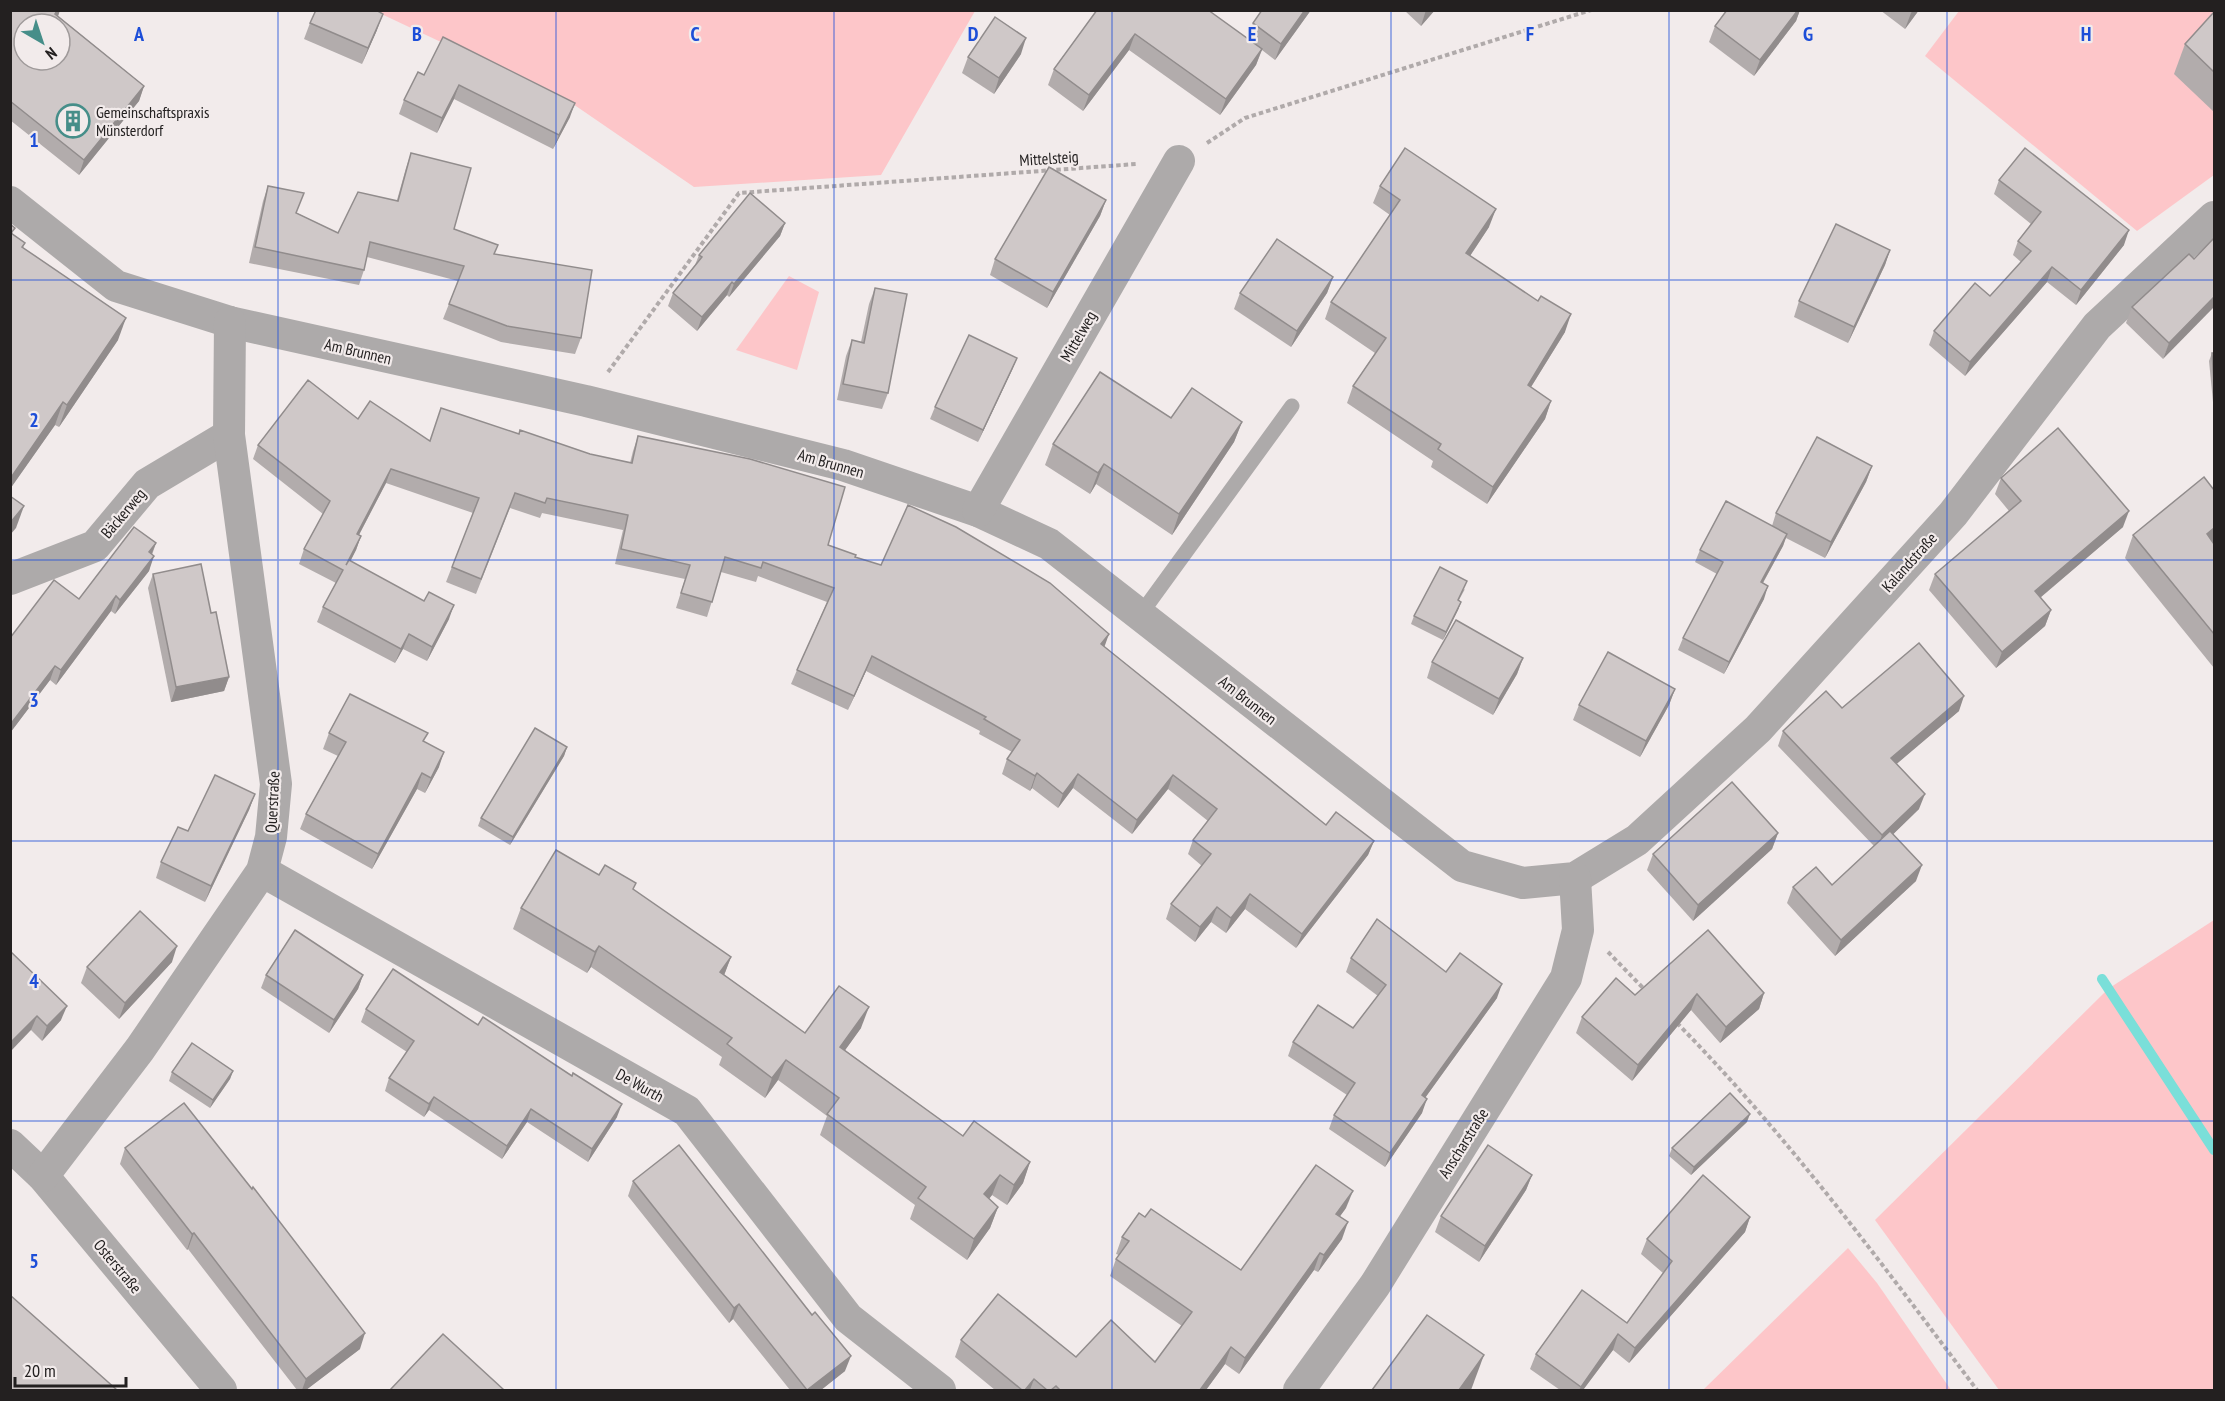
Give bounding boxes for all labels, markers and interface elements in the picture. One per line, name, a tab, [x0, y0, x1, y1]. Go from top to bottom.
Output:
north arrow	[12, 12, 72, 72]
text: A	[133, 21, 145, 47]
text: B	[412, 21, 422, 47]
text: C	[690, 21, 700, 47]
text: D	[968, 21, 979, 47]
text: E	[1248, 21, 1256, 47]
text: F	[1526, 21, 1534, 47]
text: G	[1803, 21, 1813, 47]
text: H	[2081, 21, 2091, 47]
text: N	[42, 43, 61, 64]
place label: Gemeinschaftspraxis Münsterdorf	[96, 102, 210, 140]
building icon: Gemeinschaftspraxis Münsterdorf	[55, 103, 91, 139]
text: 1	[29, 127, 39, 153]
street label: Mittelsteig	[1019, 146, 1079, 170]
street label: Mittelweg	[1055, 307, 1101, 365]
street label: Am Brunnen	[323, 334, 393, 368]
text: 2	[29, 407, 39, 433]
street label: Am Brunnen	[796, 444, 866, 482]
street label: Bäckerweg	[96, 484, 150, 542]
street label: Kalandstraße	[1877, 528, 1941, 596]
street label: Am Brunnen	[1215, 671, 1281, 729]
text: 3	[29, 687, 39, 713]
street label: Querstraße	[260, 771, 284, 833]
text: 4	[29, 968, 39, 994]
street label: De Wurth	[613, 1064, 667, 1106]
street label: Anscharstraße	[1434, 1104, 1492, 1182]
street label: Osterstraße	[90, 1235, 146, 1297]
text: 5	[29, 1248, 39, 1274]
scale bar	[15, 1350, 126, 1388]
text: 20 m	[24, 1359, 56, 1382]

